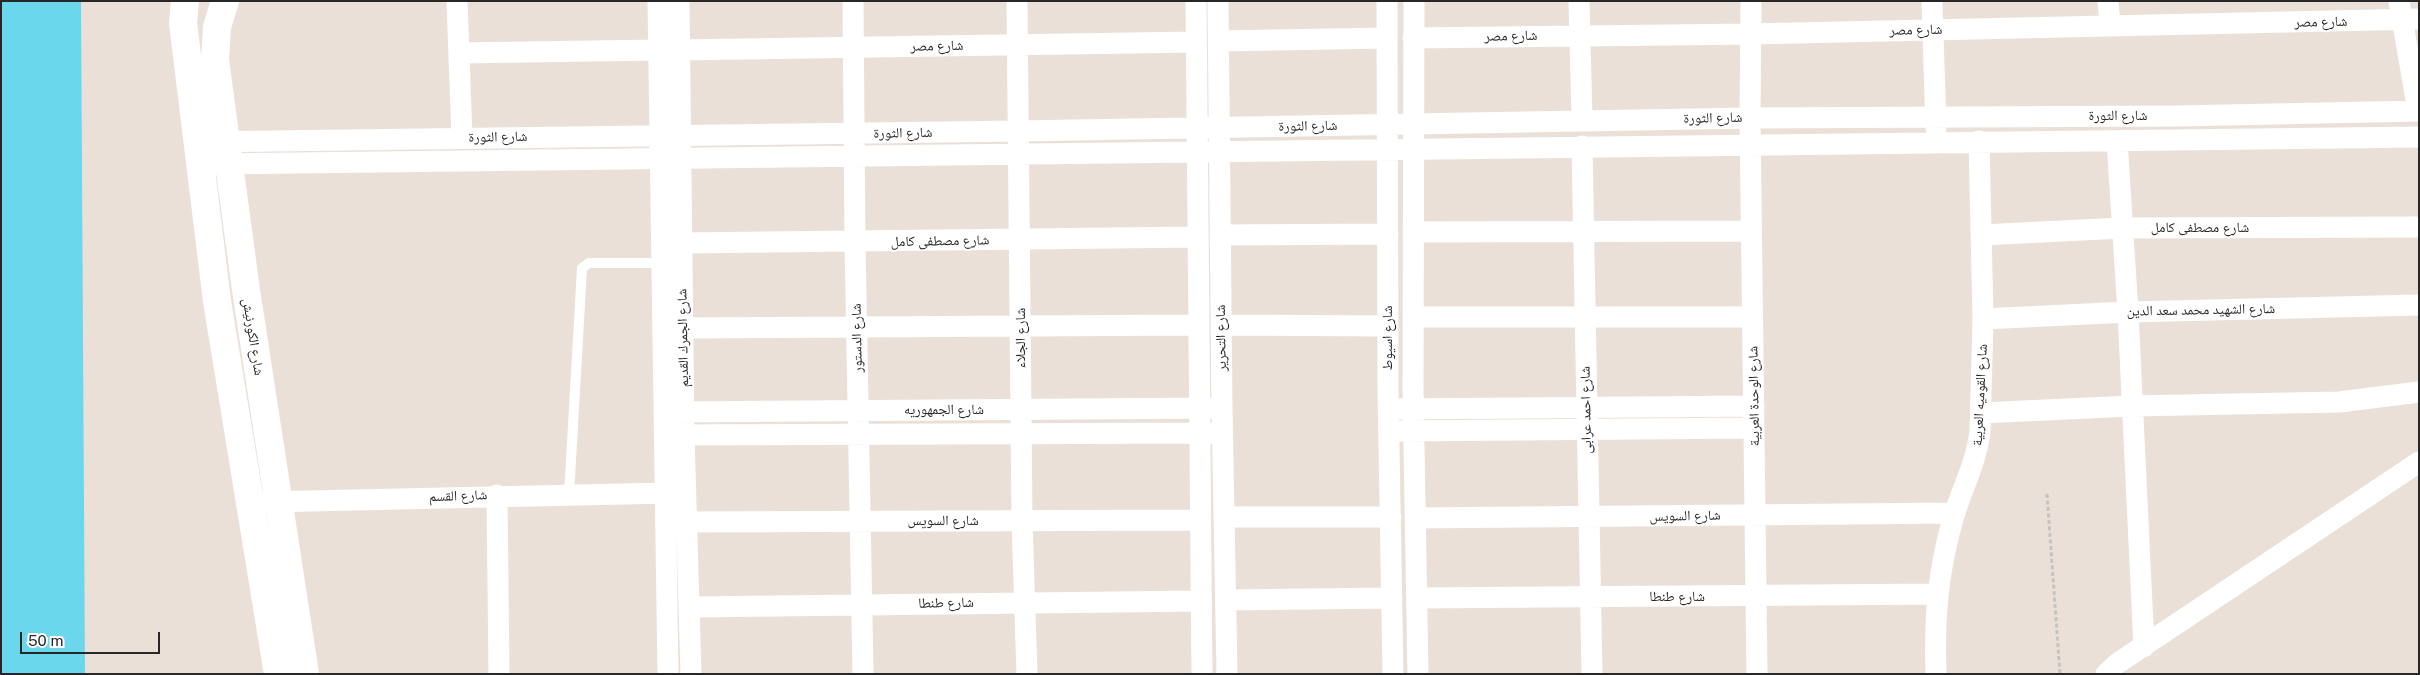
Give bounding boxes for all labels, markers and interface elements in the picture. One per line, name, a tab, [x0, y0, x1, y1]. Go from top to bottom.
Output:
street label: شارع مصر	[2294, 13, 2348, 31]
street label: شارع مصر	[1889, 21, 1943, 39]
street label: شارع مصر	[1484, 27, 1538, 45]
street label: شارع مصر	[910, 37, 964, 55]
street label: شارع الثورة	[2088, 108, 2148, 124]
street label: شارع الثورة	[1683, 109, 1743, 127]
street label: شارع الثورة	[1278, 117, 1338, 135]
street label: شارع الثورة	[873, 124, 933, 142]
street label: شارع الثورة	[468, 128, 528, 146]
street label: شارع مصطفى كامل	[2151, 220, 2249, 236]
street label: شارع مصطفى كامل	[891, 232, 989, 250]
street label: شارع الجمرك القديم	[674, 288, 692, 388]
street label: شارع الكورنيش	[239, 297, 267, 377]
street label: شارع الشهيد محمد سعد الدين	[2127, 300, 2275, 320]
street label: شارع الدستور	[848, 303, 866, 373]
street label: شارع التحرير	[1212, 304, 1230, 372]
street label: شارع اسيوط	[1380, 306, 1396, 370]
street label: شارع الجلاء	[1013, 308, 1029, 368]
street label: شارع القوميه العربية	[1969, 343, 1991, 447]
street label: شارع الوحدة العربية	[1745, 346, 1763, 446]
street label: شارع احمد عرابى	[1577, 366, 1595, 454]
street label: شارع الجمهوريه	[904, 402, 984, 418]
street label: شارع القسم	[429, 487, 487, 505]
street label: شارع السويس	[1649, 507, 1721, 525]
street label: شارع السويس	[907, 513, 979, 529]
street label: شارع طنطا	[1649, 589, 1705, 605]
street label: شارع طنطا	[918, 594, 974, 612]
scale bar	[22, 622, 162, 654]
text: 50 m	[28, 632, 63, 649]

